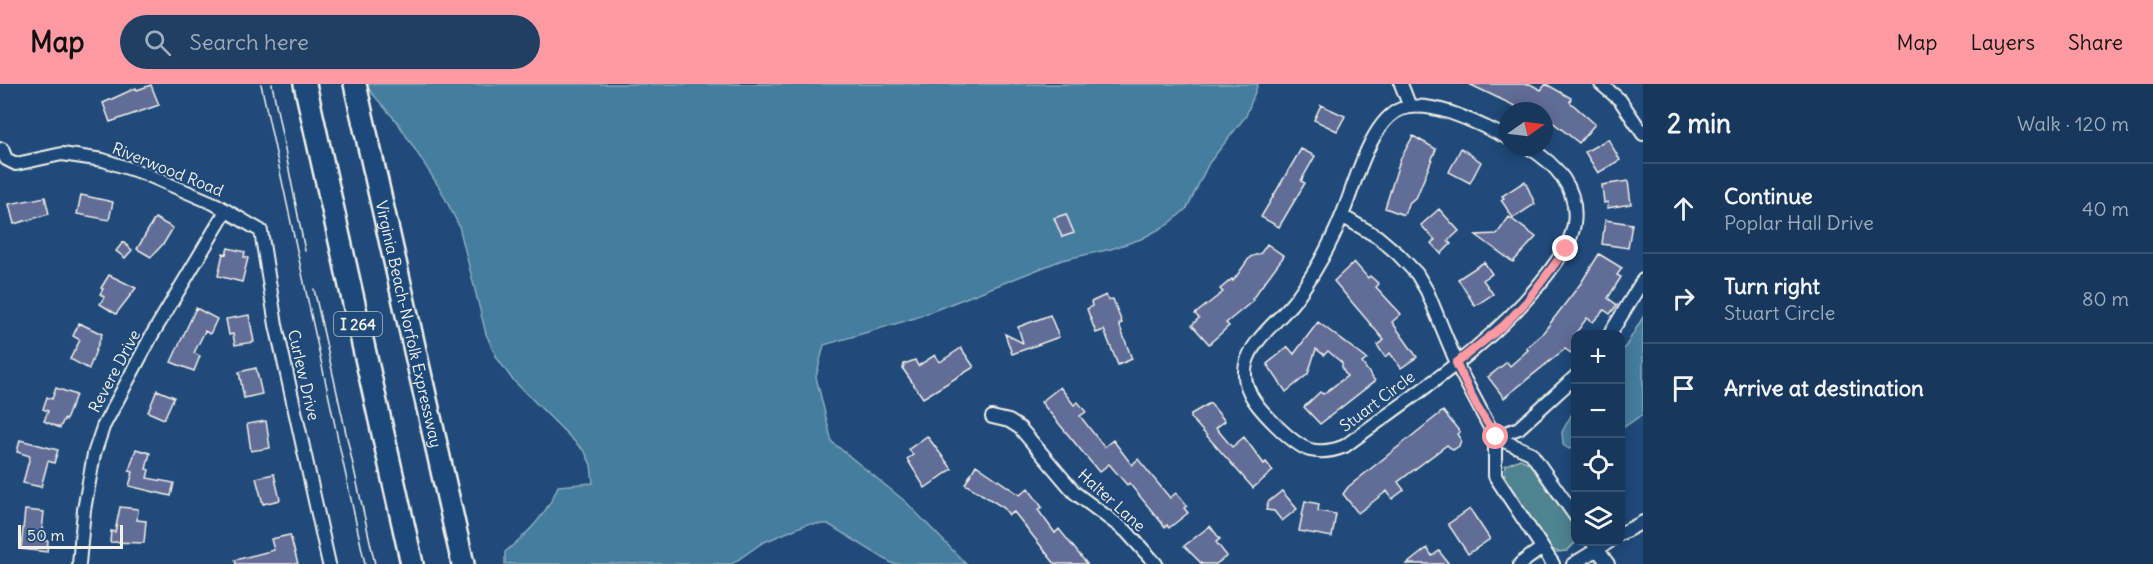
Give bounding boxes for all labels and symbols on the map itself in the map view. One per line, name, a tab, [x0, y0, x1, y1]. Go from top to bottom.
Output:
north arrow	[1499, 102, 1553, 156]
street label: Riverwood Road	[110, 138, 226, 200]
street label: Virginia Beach-Norfolk Expressway	[371, 198, 447, 450]
route end	[1552, 235, 1578, 261]
road number: I 264	[334, 312, 382, 336]
street label: Revere Drive	[84, 326, 144, 416]
street label: Curlew Drive	[284, 328, 324, 422]
street label: Stuart Circle	[1335, 366, 1419, 436]
route start	[1482, 423, 1508, 449]
street label: Halter Lane	[1074, 464, 1150, 536]
scale bar	[18, 522, 123, 550]

